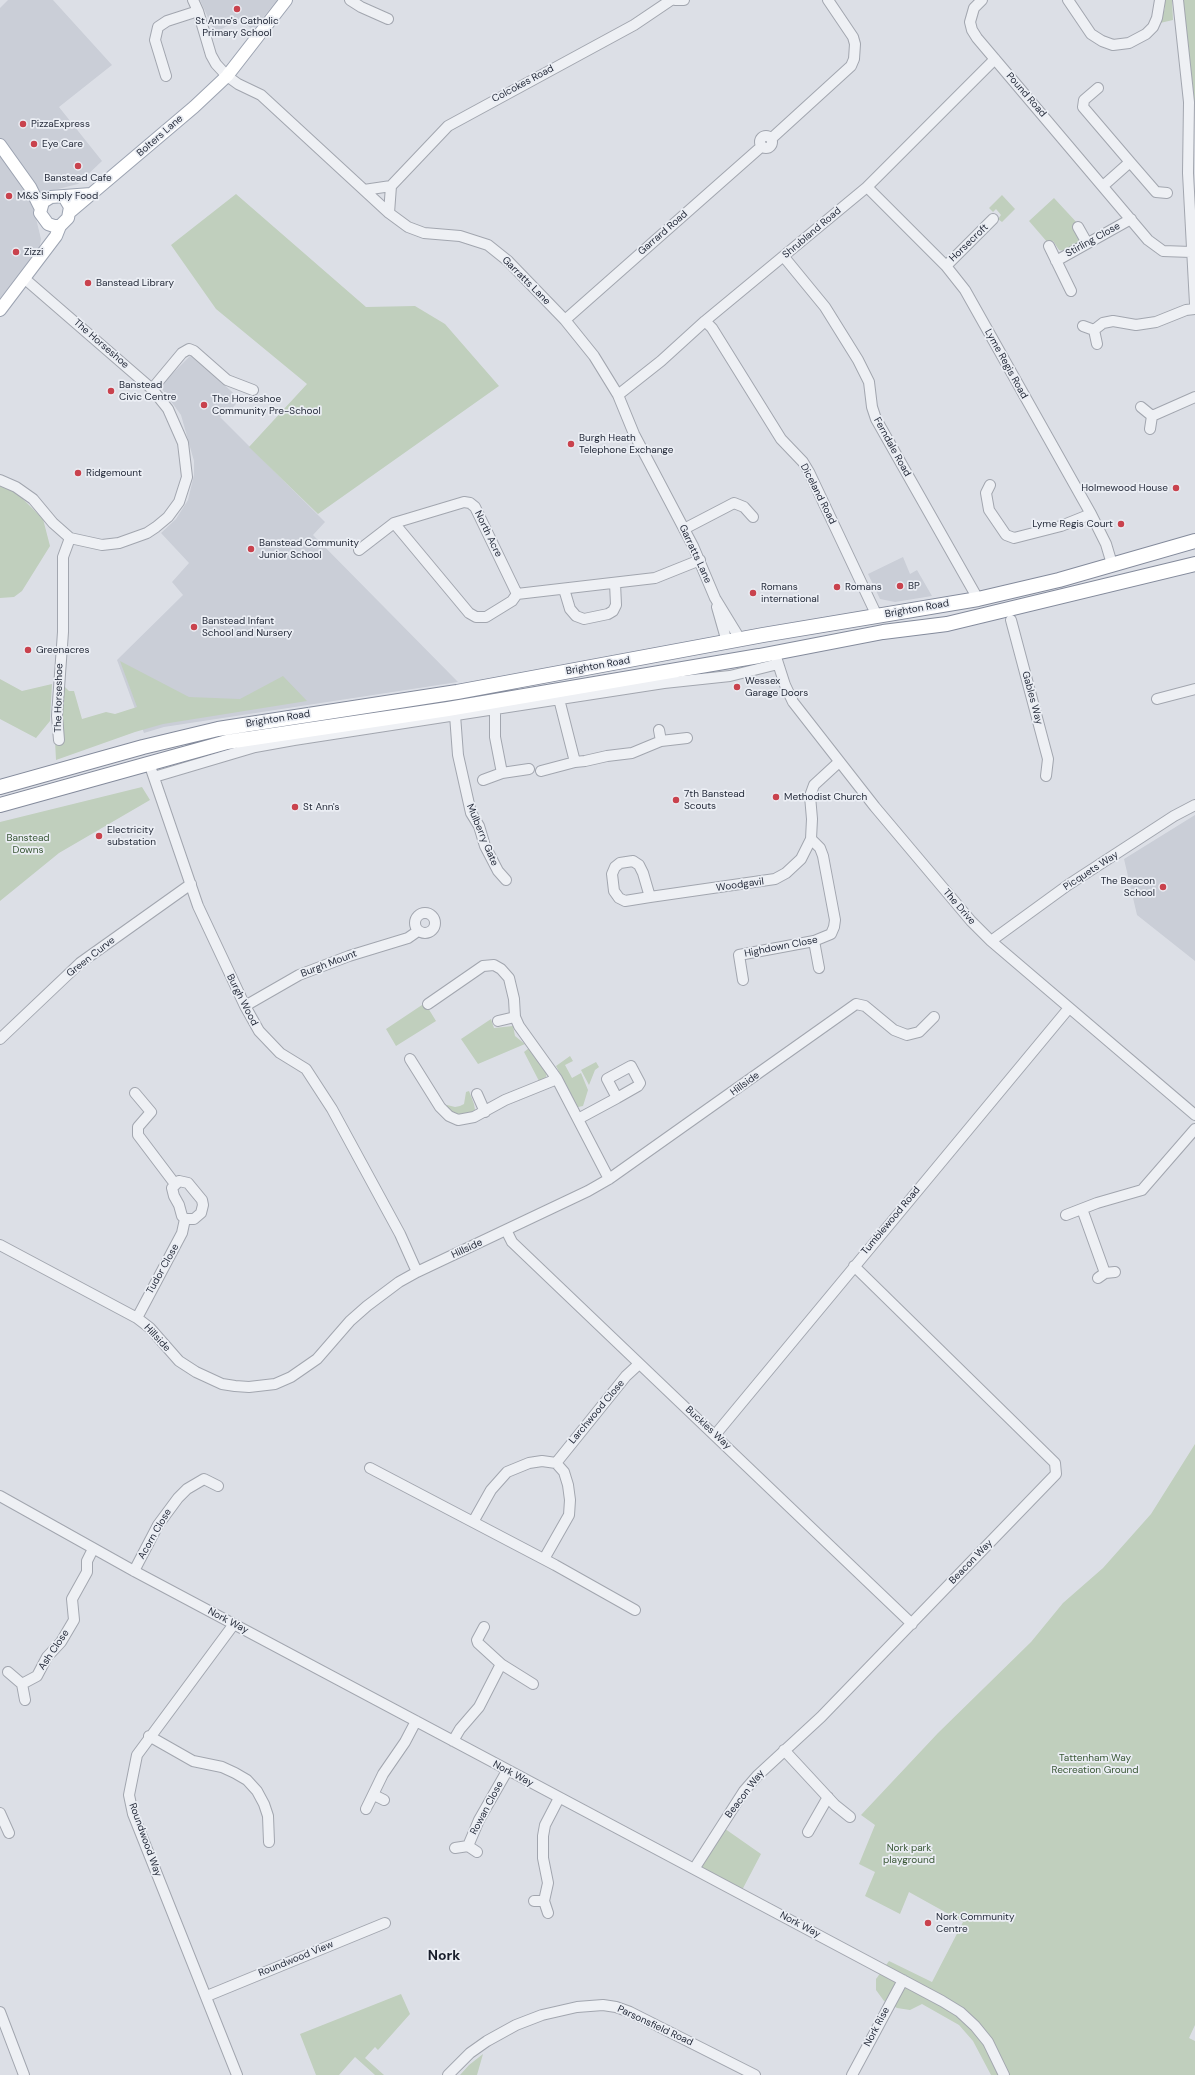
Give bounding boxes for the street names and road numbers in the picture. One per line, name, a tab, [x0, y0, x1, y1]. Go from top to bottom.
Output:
street label: Colcokes Road	[490, 63, 556, 105]
street label: Pound Road	[1003, 70, 1049, 120]
street label: Bolters Lane	[134, 113, 186, 159]
street label: Shrubland Road	[780, 205, 844, 261]
street label: Garrard Road	[636, 208, 690, 258]
street label: Stirling Close	[1064, 220, 1122, 260]
street label: Horsecroft	[947, 221, 991, 265]
street label: Garratts Lane	[499, 254, 553, 308]
street label: The Horseshoe	[71, 317, 131, 371]
street label: Lyme Regis Road	[982, 327, 1030, 401]
street label: Ferndale Road	[871, 415, 913, 479]
street label: Diceland Road	[798, 462, 838, 526]
street label: North Acre	[472, 509, 504, 559]
street label: Garratts Lane	[676, 523, 714, 585]
street label: Brighton Road	[884, 597, 950, 621]
street label: Brighton Road	[565, 654, 631, 678]
street label: The Horseshoe	[52, 663, 66, 733]
street label: Gables Way	[1019, 670, 1045, 726]
street label: Brighton Road	[245, 708, 311, 730]
street label: Mulberry Gate	[464, 802, 500, 868]
street label: Picquets Way	[1061, 849, 1121, 893]
street label: Woodgavil	[715, 876, 765, 894]
street label: The Drive	[940, 887, 978, 927]
street label: Green Curve	[64, 934, 118, 980]
street label: Highdown Close	[743, 934, 819, 960]
street label: Burgh Mount	[299, 948, 359, 980]
street label: Burgh Wood	[224, 972, 260, 1028]
street label: Hillside	[728, 1069, 762, 1099]
street label: Tumblewood Road	[859, 1184, 923, 1258]
street label: Hillside	[449, 1237, 485, 1261]
street label: Tudor Close	[144, 1242, 182, 1296]
street label: Hillside	[141, 1322, 173, 1354]
street label: Larchwood Close	[567, 1378, 627, 1446]
street label: Buckles Way	[683, 1404, 733, 1452]
street label: Acorn Close	[136, 1507, 174, 1561]
street label: Beacon Way	[947, 1537, 995, 1587]
street label: Nork Way	[206, 1605, 250, 1637]
street label: Ash Close	[36, 1628, 72, 1672]
street label: Nork Way	[491, 1758, 535, 1790]
street label: Beacon Way	[723, 1768, 767, 1820]
street label: Rowan Close	[468, 1779, 506, 1837]
street label: Roundwood Way	[126, 1801, 164, 1879]
street label: Nork Way	[778, 1909, 822, 1941]
street label: Roundwood View	[257, 1939, 335, 1979]
street label: Parsonsfield Road	[615, 2003, 695, 2049]
street label: Nork Rise	[862, 2005, 892, 2049]

